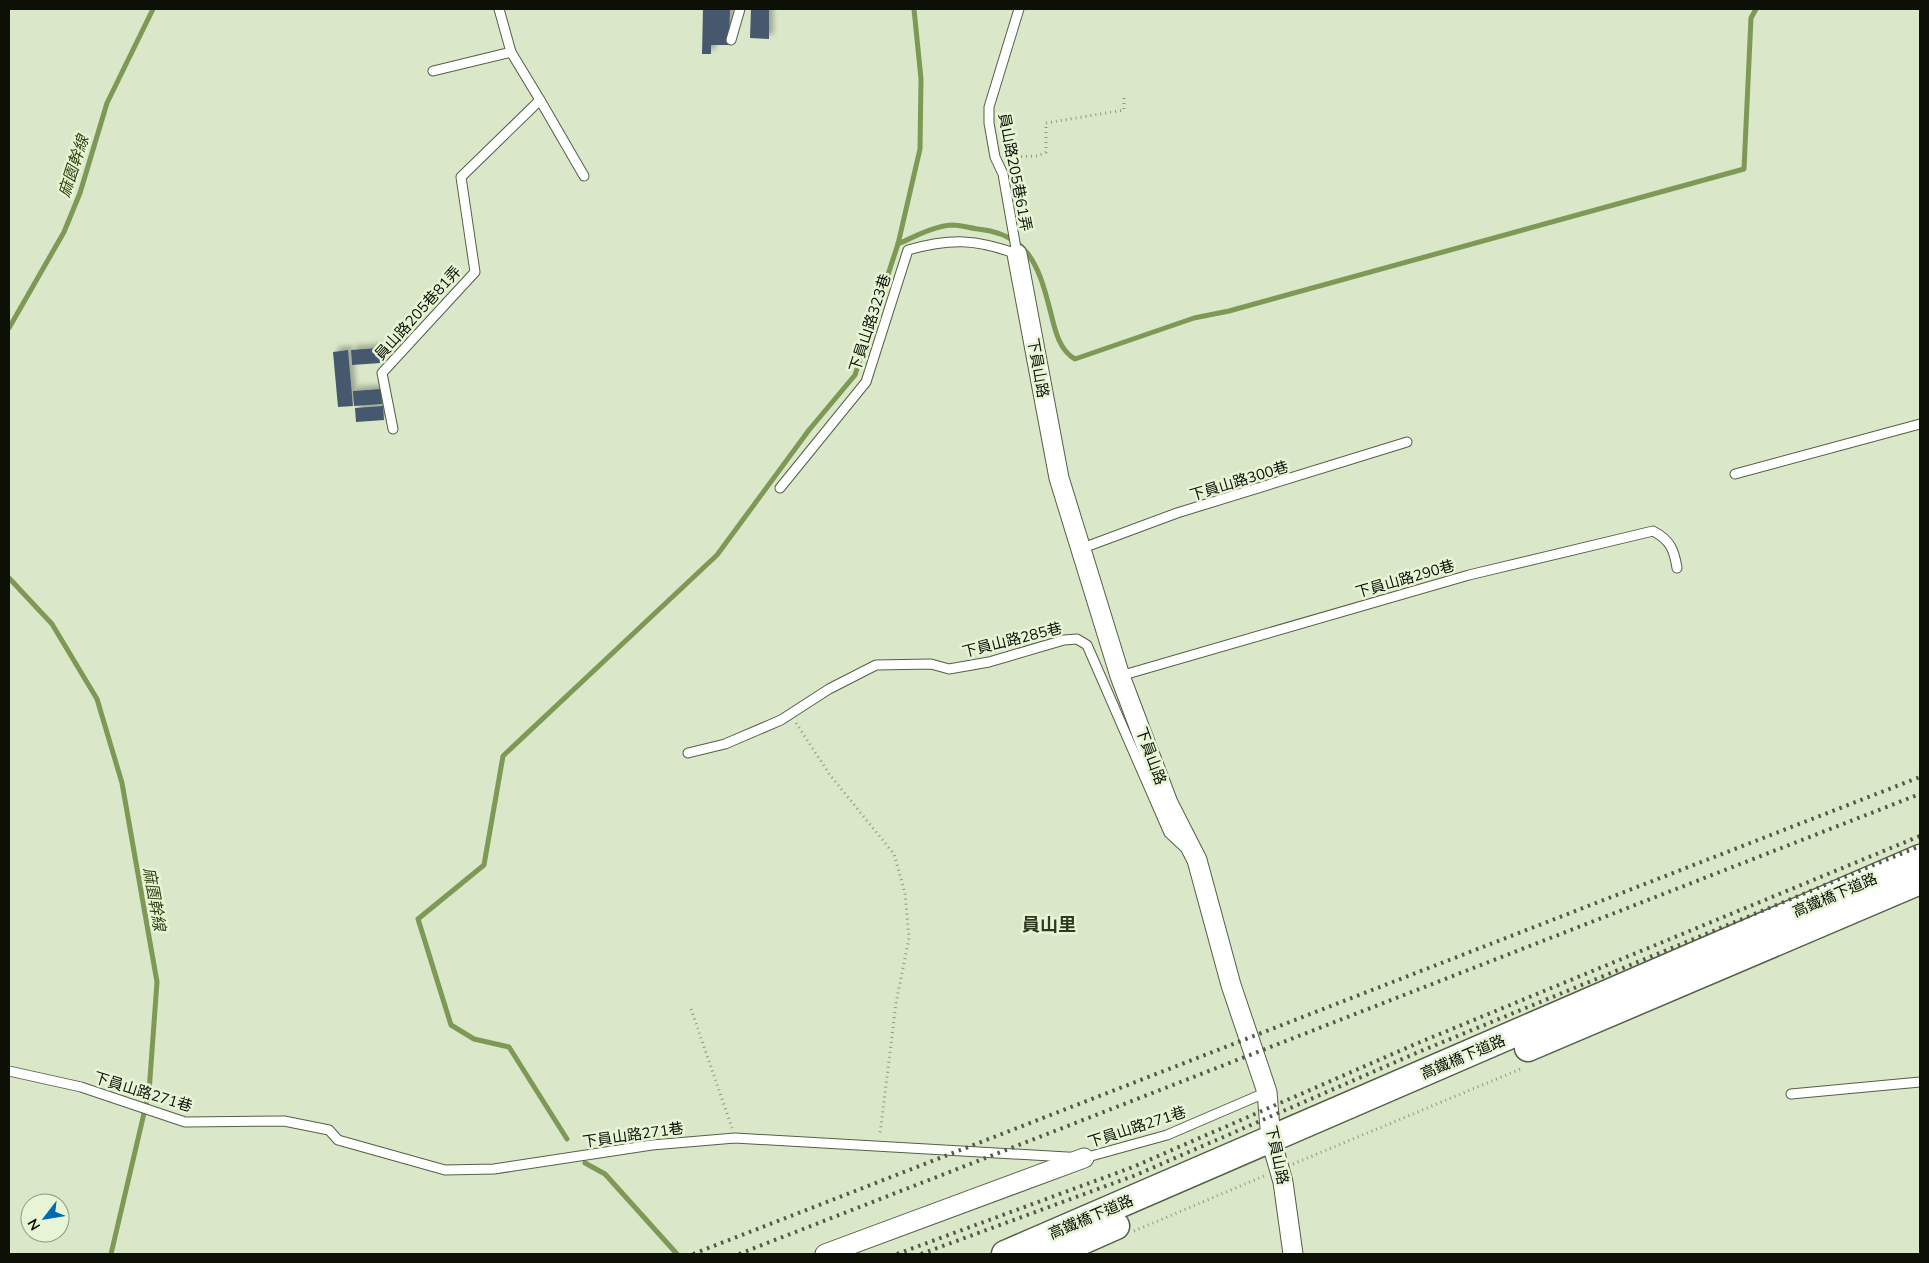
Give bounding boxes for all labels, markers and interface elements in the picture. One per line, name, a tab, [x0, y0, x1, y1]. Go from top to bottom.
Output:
street label: 員山路205巷61弄	[994, 111, 1036, 233]
water label: 麻園幹線	[54, 131, 95, 200]
street label: 員山路205巷81弄	[370, 262, 466, 364]
street label: 下員山路323巷	[845, 271, 895, 375]
street label: 下員山路	[1023, 337, 1053, 399]
street label: 下員山路300巷	[1187, 457, 1291, 505]
street label: 下員山路290巷	[1353, 555, 1457, 603]
street label: 下員山路285巷	[960, 618, 1064, 662]
street label: 下員山路	[1131, 724, 1171, 788]
water label: 麻園幹線	[138, 866, 171, 935]
street label: 高鐵橋下道路	[1790, 868, 1880, 922]
district label: 員山里	[1022, 913, 1076, 937]
street label: 高鐵橋下道路	[1418, 1030, 1508, 1084]
street label: 下員山路271巷	[91, 1068, 195, 1116]
street label: 下員山路271巷	[1085, 1102, 1189, 1152]
street label: 下員山路271巷	[581, 1118, 685, 1152]
street label: 下員山路	[1261, 1124, 1293, 1186]
street label: 高鐵橋下道路	[1046, 1190, 1136, 1244]
north arrow	[20, 1193, 70, 1243]
text: N	[23, 1215, 45, 1234]

